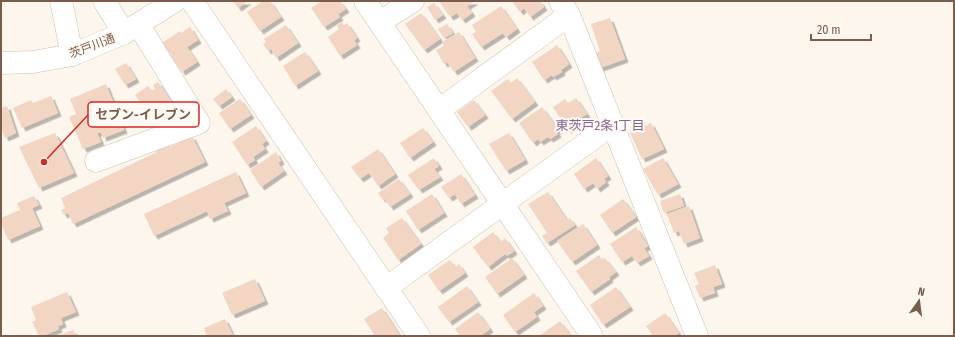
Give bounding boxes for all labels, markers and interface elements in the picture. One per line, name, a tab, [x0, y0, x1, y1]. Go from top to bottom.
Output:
scale bar	[811, 16, 871, 42]
text: 20 m	[817, 23, 841, 37]
street label: 茨戸川通	[67, 31, 117, 61]
callout: セブン-イレブン	[88, 102, 199, 127]
text: セブン-イレブン	[95, 107, 191, 122]
district label: 東茨戸2条1丁目	[556, 118, 644, 133]
north arrow	[899, 281, 939, 321]
text: N	[917, 285, 926, 299]

